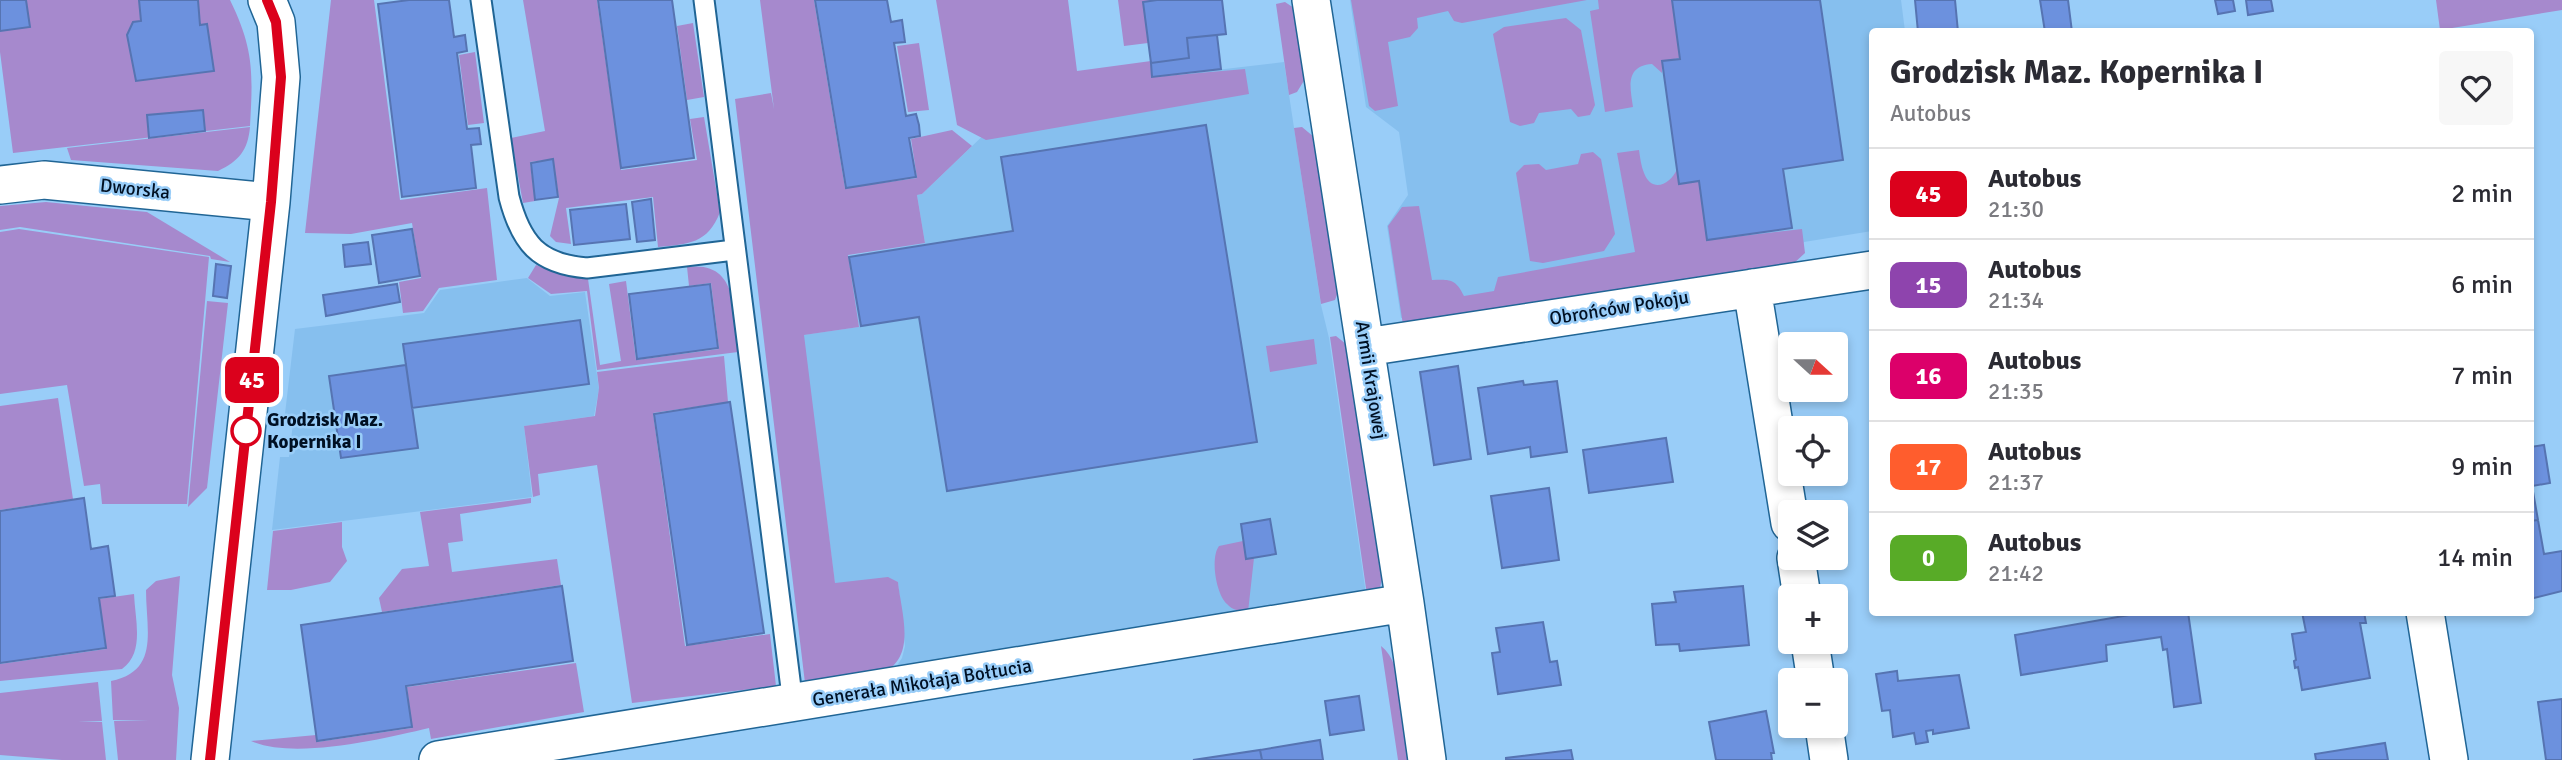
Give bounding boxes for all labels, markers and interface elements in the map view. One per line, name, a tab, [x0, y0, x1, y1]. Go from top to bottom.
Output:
button: heart	[2439, 51, 2513, 125]
text: Grodzisk Maz. Kopernika I	[1890, 52, 2263, 93]
text: Autobus	[1890, 99, 1971, 128]
text: Autobus	[1988, 163, 2081, 195]
street label: Dworska	[99, 173, 171, 205]
text: 2 min	[2451, 178, 2513, 210]
text: 45	[1916, 179, 1941, 209]
text: 21:30	[1988, 195, 2044, 224]
text: Autobus	[1988, 254, 2081, 286]
text: 6 min	[2451, 269, 2513, 301]
text: 15	[1916, 270, 1941, 300]
street label: Obrońców Pokoju	[1548, 285, 1690, 331]
text: 21:34	[1988, 286, 2044, 315]
street label: Armii Krajowej	[1350, 319, 1392, 441]
north arrow	[1778, 332, 1848, 402]
map controls	[1778, 332, 1848, 738]
text: Autobus	[1988, 345, 2081, 377]
line badge: 45	[220, 357, 284, 403]
text: 7 min	[2451, 360, 2513, 392]
text: 16	[1916, 361, 1941, 391]
text: 45	[239, 365, 265, 395]
text: 21:35	[1988, 377, 2044, 406]
place label: Grodzisk Maz. Kopernika I	[267, 408, 383, 454]
marker: Grodzisk Maz. Kopernika I	[231, 416, 261, 446]
button: locate	[1778, 416, 1848, 486]
text: Autobus	[1988, 436, 2081, 468]
text: 9 min	[2451, 451, 2513, 483]
text: 17	[1916, 452, 1941, 482]
text: 21:37	[1988, 468, 2044, 497]
button: layers	[1778, 500, 1848, 570]
text: Autobus	[1988, 527, 2081, 559]
text: 14 min	[2437, 542, 2513, 574]
text: 0	[1922, 543, 1935, 573]
text: 21:42	[1988, 559, 2044, 588]
button: +	[1778, 584, 1848, 654]
street label: Generała Mikołaja Bołtucia	[811, 654, 1033, 712]
button: −	[1778, 668, 1848, 738]

